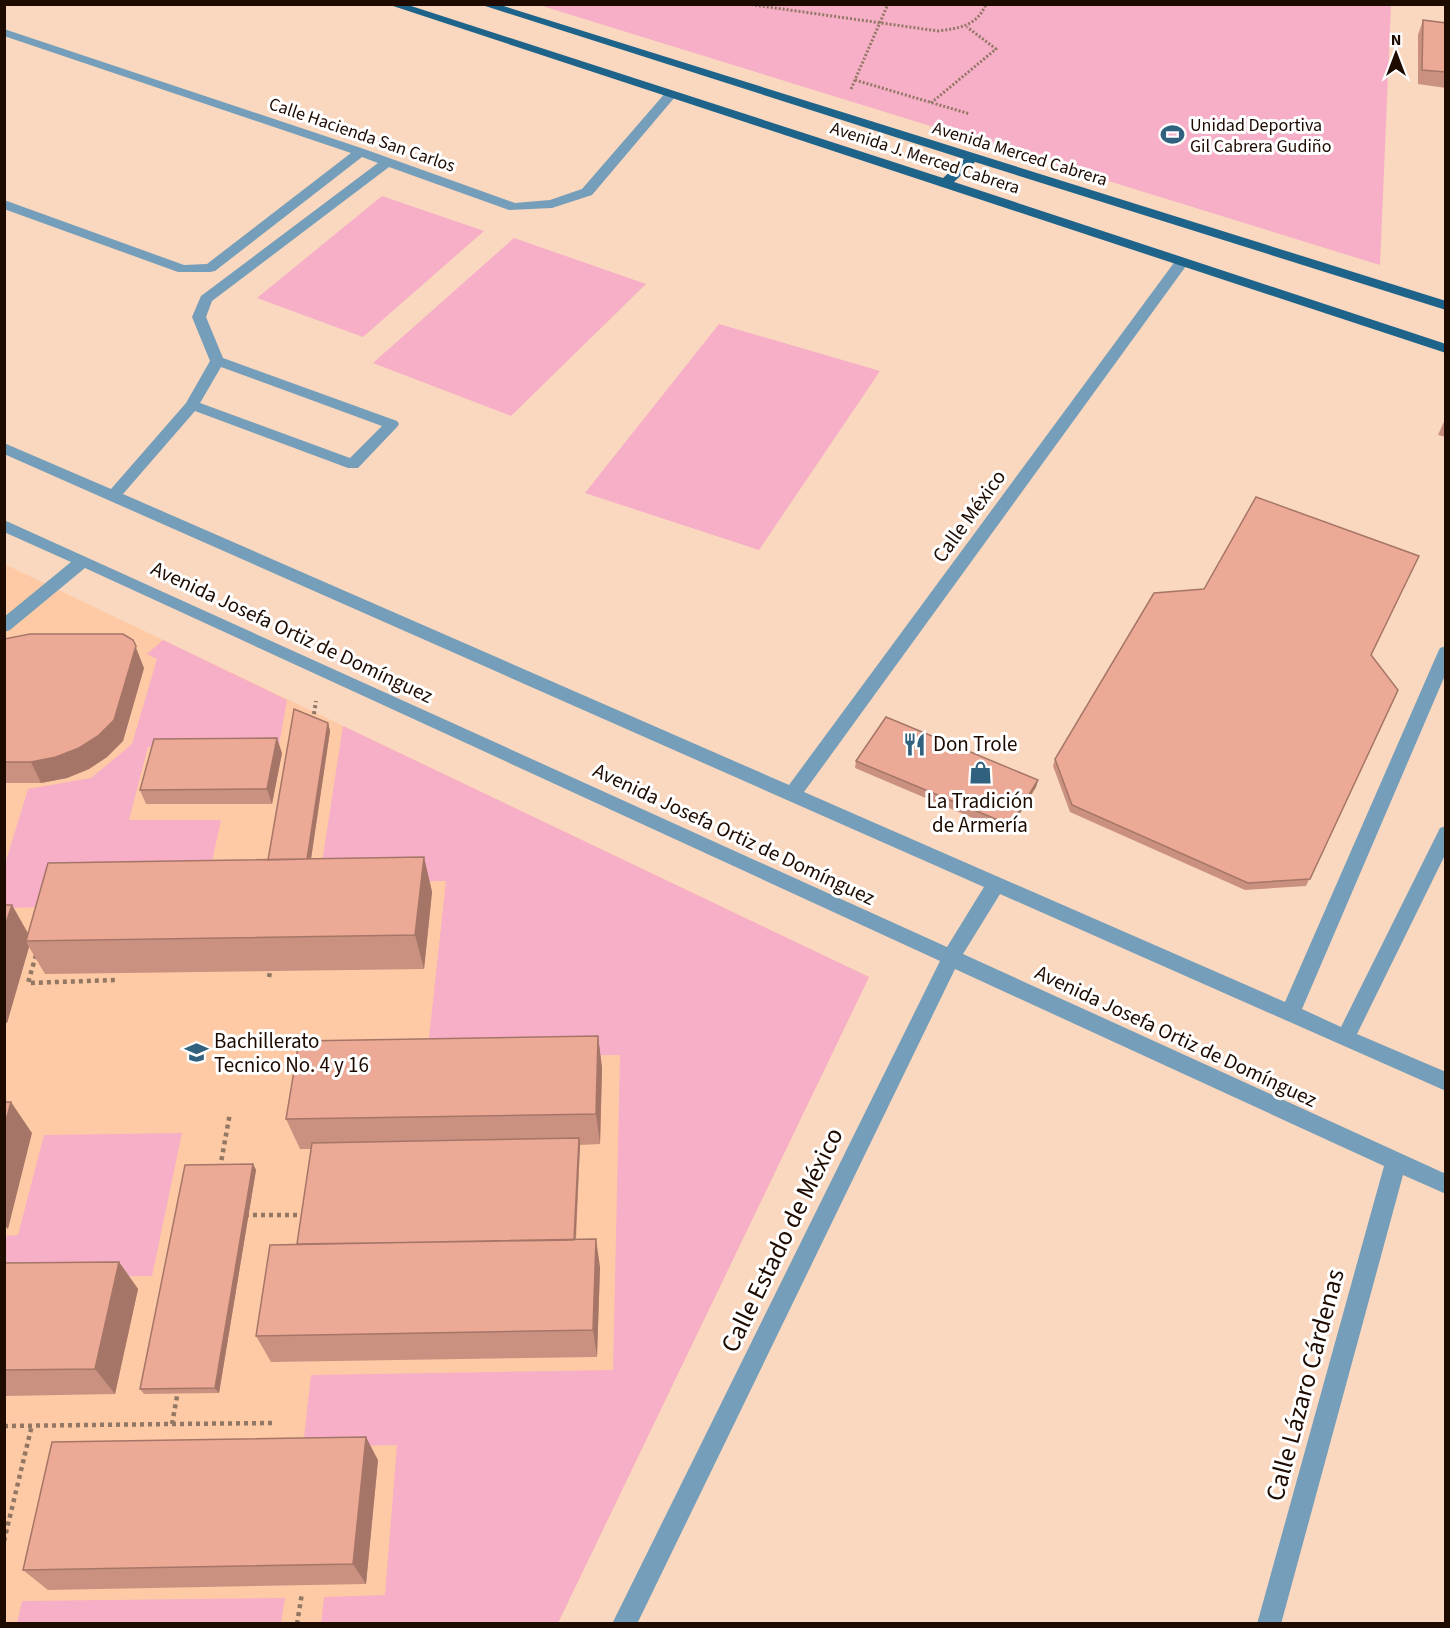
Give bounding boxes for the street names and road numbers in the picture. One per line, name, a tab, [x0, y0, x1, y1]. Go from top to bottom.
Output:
street label: Calle Hacienda San Carlos	[265, 91, 459, 179]
street label: Avenida J. Merced Cabrera	[827, 116, 1023, 200]
street label: Avenida Merced Cabrera	[930, 116, 1110, 192]
street label: Calle México	[925, 463, 1013, 569]
street label: Avenida Josefa Ortiz de Domínguez	[146, 553, 438, 711]
street label: Avenida Josefa Ortiz de Domínguez	[588, 755, 880, 913]
street label: Avenida Josefa Ortiz de Domínguez	[1030, 957, 1322, 1115]
street label: Calle Estado de México	[711, 1121, 853, 1359]
street label: Calle Lázaro Cárdenas	[1256, 1265, 1354, 1505]

